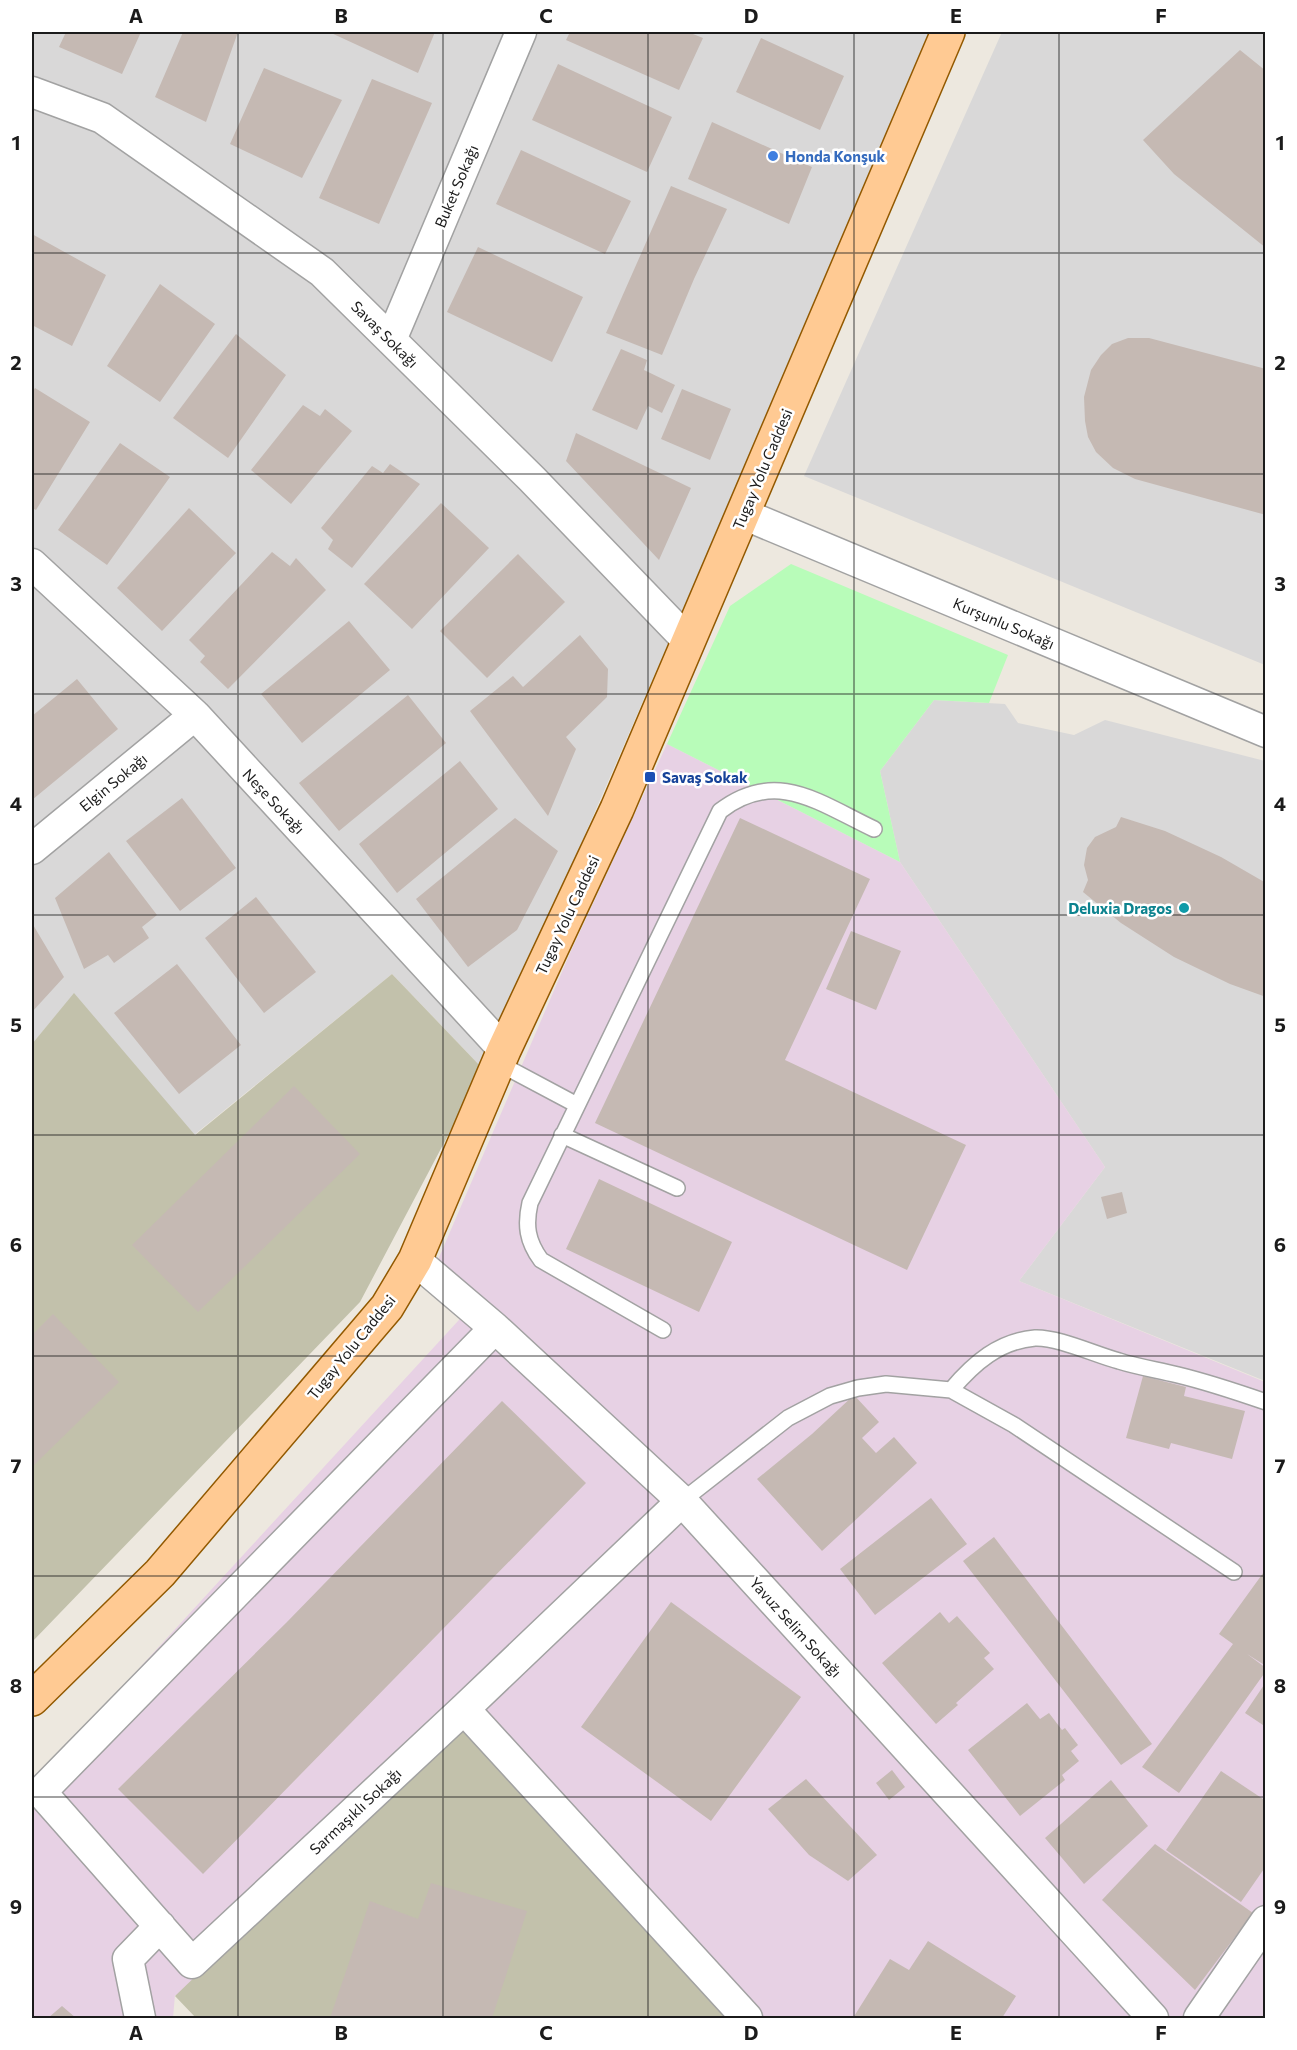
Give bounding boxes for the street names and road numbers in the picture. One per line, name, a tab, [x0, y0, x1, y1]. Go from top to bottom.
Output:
street label: Buket Sokağı	[430, 142, 482, 230]
street label: Savaş Sokağı	[348, 297, 422, 371]
street label: Tugay Yolu Caddesi	[728, 406, 796, 532]
street label: Kurşunlu Sokağı	[951, 594, 1057, 652]
street label: Elgin Sokağı	[76, 749, 150, 815]
street label: Neşe Sokağı	[239, 765, 309, 837]
street label: Tugay Yolu Caddesi	[531, 852, 603, 978]
street label: Tugay Yolu Caddesi	[303, 1291, 399, 1403]
street label: Yavuz Selim Sokağı	[746, 1573, 846, 1681]
street label: Sarmaşıklı Sokağı	[305, 1764, 405, 1858]

